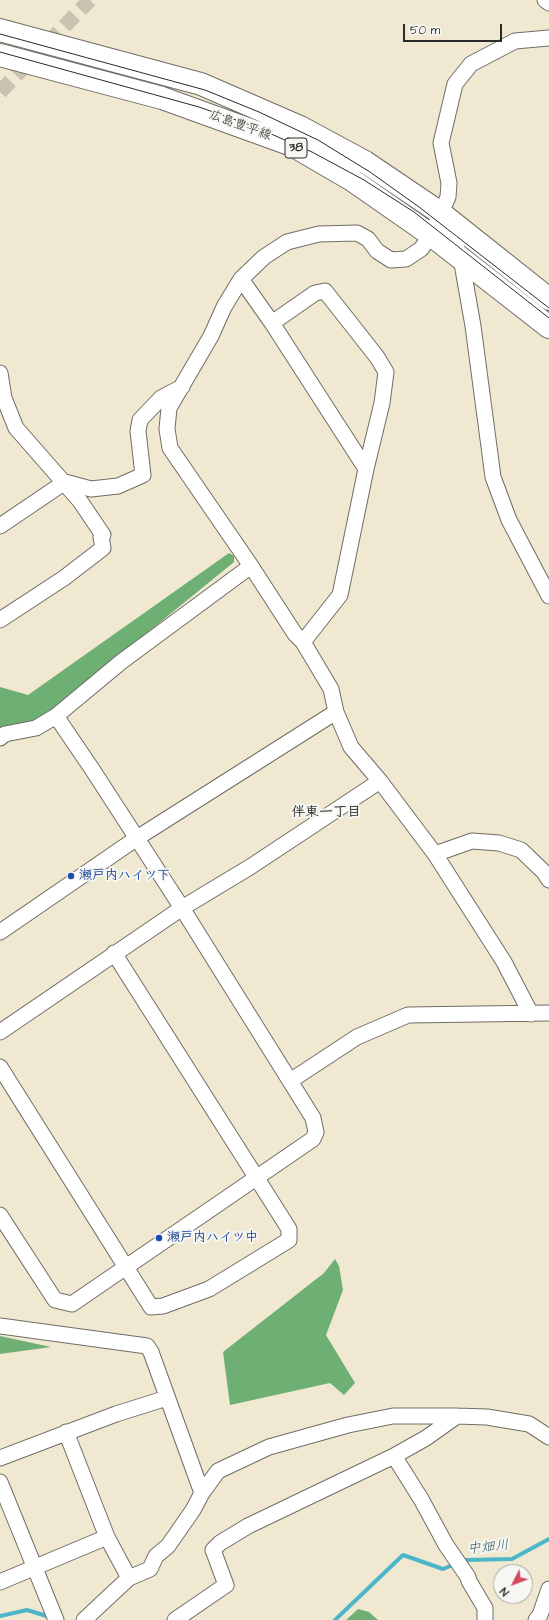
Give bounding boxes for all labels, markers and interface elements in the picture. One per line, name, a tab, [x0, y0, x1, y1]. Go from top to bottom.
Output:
scale bar	[405, 16, 504, 42]
text: 50 m	[410, 22, 440, 39]
street label: 広島豊平線	[207, 108, 273, 144]
road number: 38	[285, 138, 307, 158]
district label: 伴東一丁目	[291, 805, 361, 821]
place label: 瀬戸内ハイツ下	[79, 868, 170, 884]
marker: 瀬戸内ハイツ下	[66, 871, 76, 881]
place label: 瀬戸内ハイツ中	[167, 1230, 258, 1246]
marker: 瀬戸内ハイツ中	[154, 1233, 164, 1243]
water label: 中畑川	[466, 1537, 510, 1559]
north arrow	[493, 1564, 533, 1604]
text: N	[497, 1584, 512, 1599]

